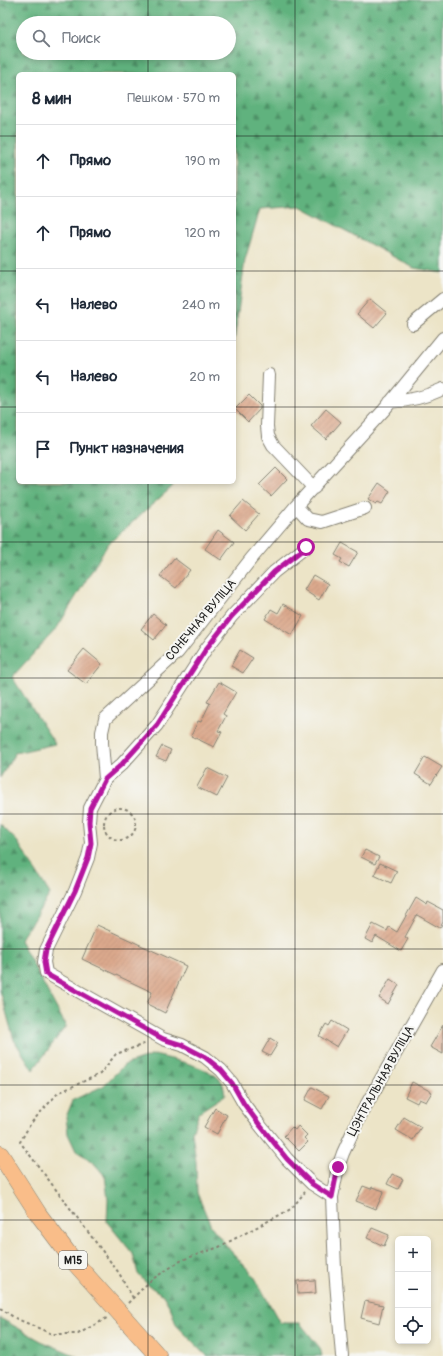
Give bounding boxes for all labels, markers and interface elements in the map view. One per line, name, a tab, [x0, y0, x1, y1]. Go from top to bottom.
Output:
search box	[16, 16, 236, 60]
icon: search	[30, 27, 52, 49]
text: Поиск	[62, 29, 101, 48]
text: 8 мин	[32, 88, 72, 109]
text: Пешком · 570 m	[127, 90, 220, 106]
icon: ahead	[32, 150, 54, 172]
text: Прямо	[70, 151, 111, 170]
text: 190 m	[185, 153, 220, 169]
icon: ahead	[32, 222, 54, 244]
text: Прямо	[70, 223, 111, 242]
text: 120 m	[184, 225, 220, 241]
icon: left	[32, 294, 54, 316]
text: Налево	[70, 295, 117, 314]
text: 240 m	[182, 297, 220, 313]
icon: left	[32, 366, 54, 388]
text: Налево	[70, 367, 117, 386]
text: 20 m	[189, 369, 220, 385]
icon: arrive	[32, 438, 54, 460]
text: Пункт назначения	[70, 439, 184, 458]
route start	[297, 538, 315, 556]
street label: СОНЕЧНАЯ ВУЛІЦА	[163, 576, 240, 664]
street label: ЦЭНТРАЛЬНАЯ ВУЛІЦА	[344, 1023, 418, 1139]
route end	[329, 1158, 347, 1176]
map controls	[395, 1236, 431, 1344]
button: +	[395, 1236, 431, 1272]
road number: М15	[59, 1251, 87, 1269]
button: −	[395, 1272, 431, 1308]
button: locate	[395, 1308, 431, 1344]

